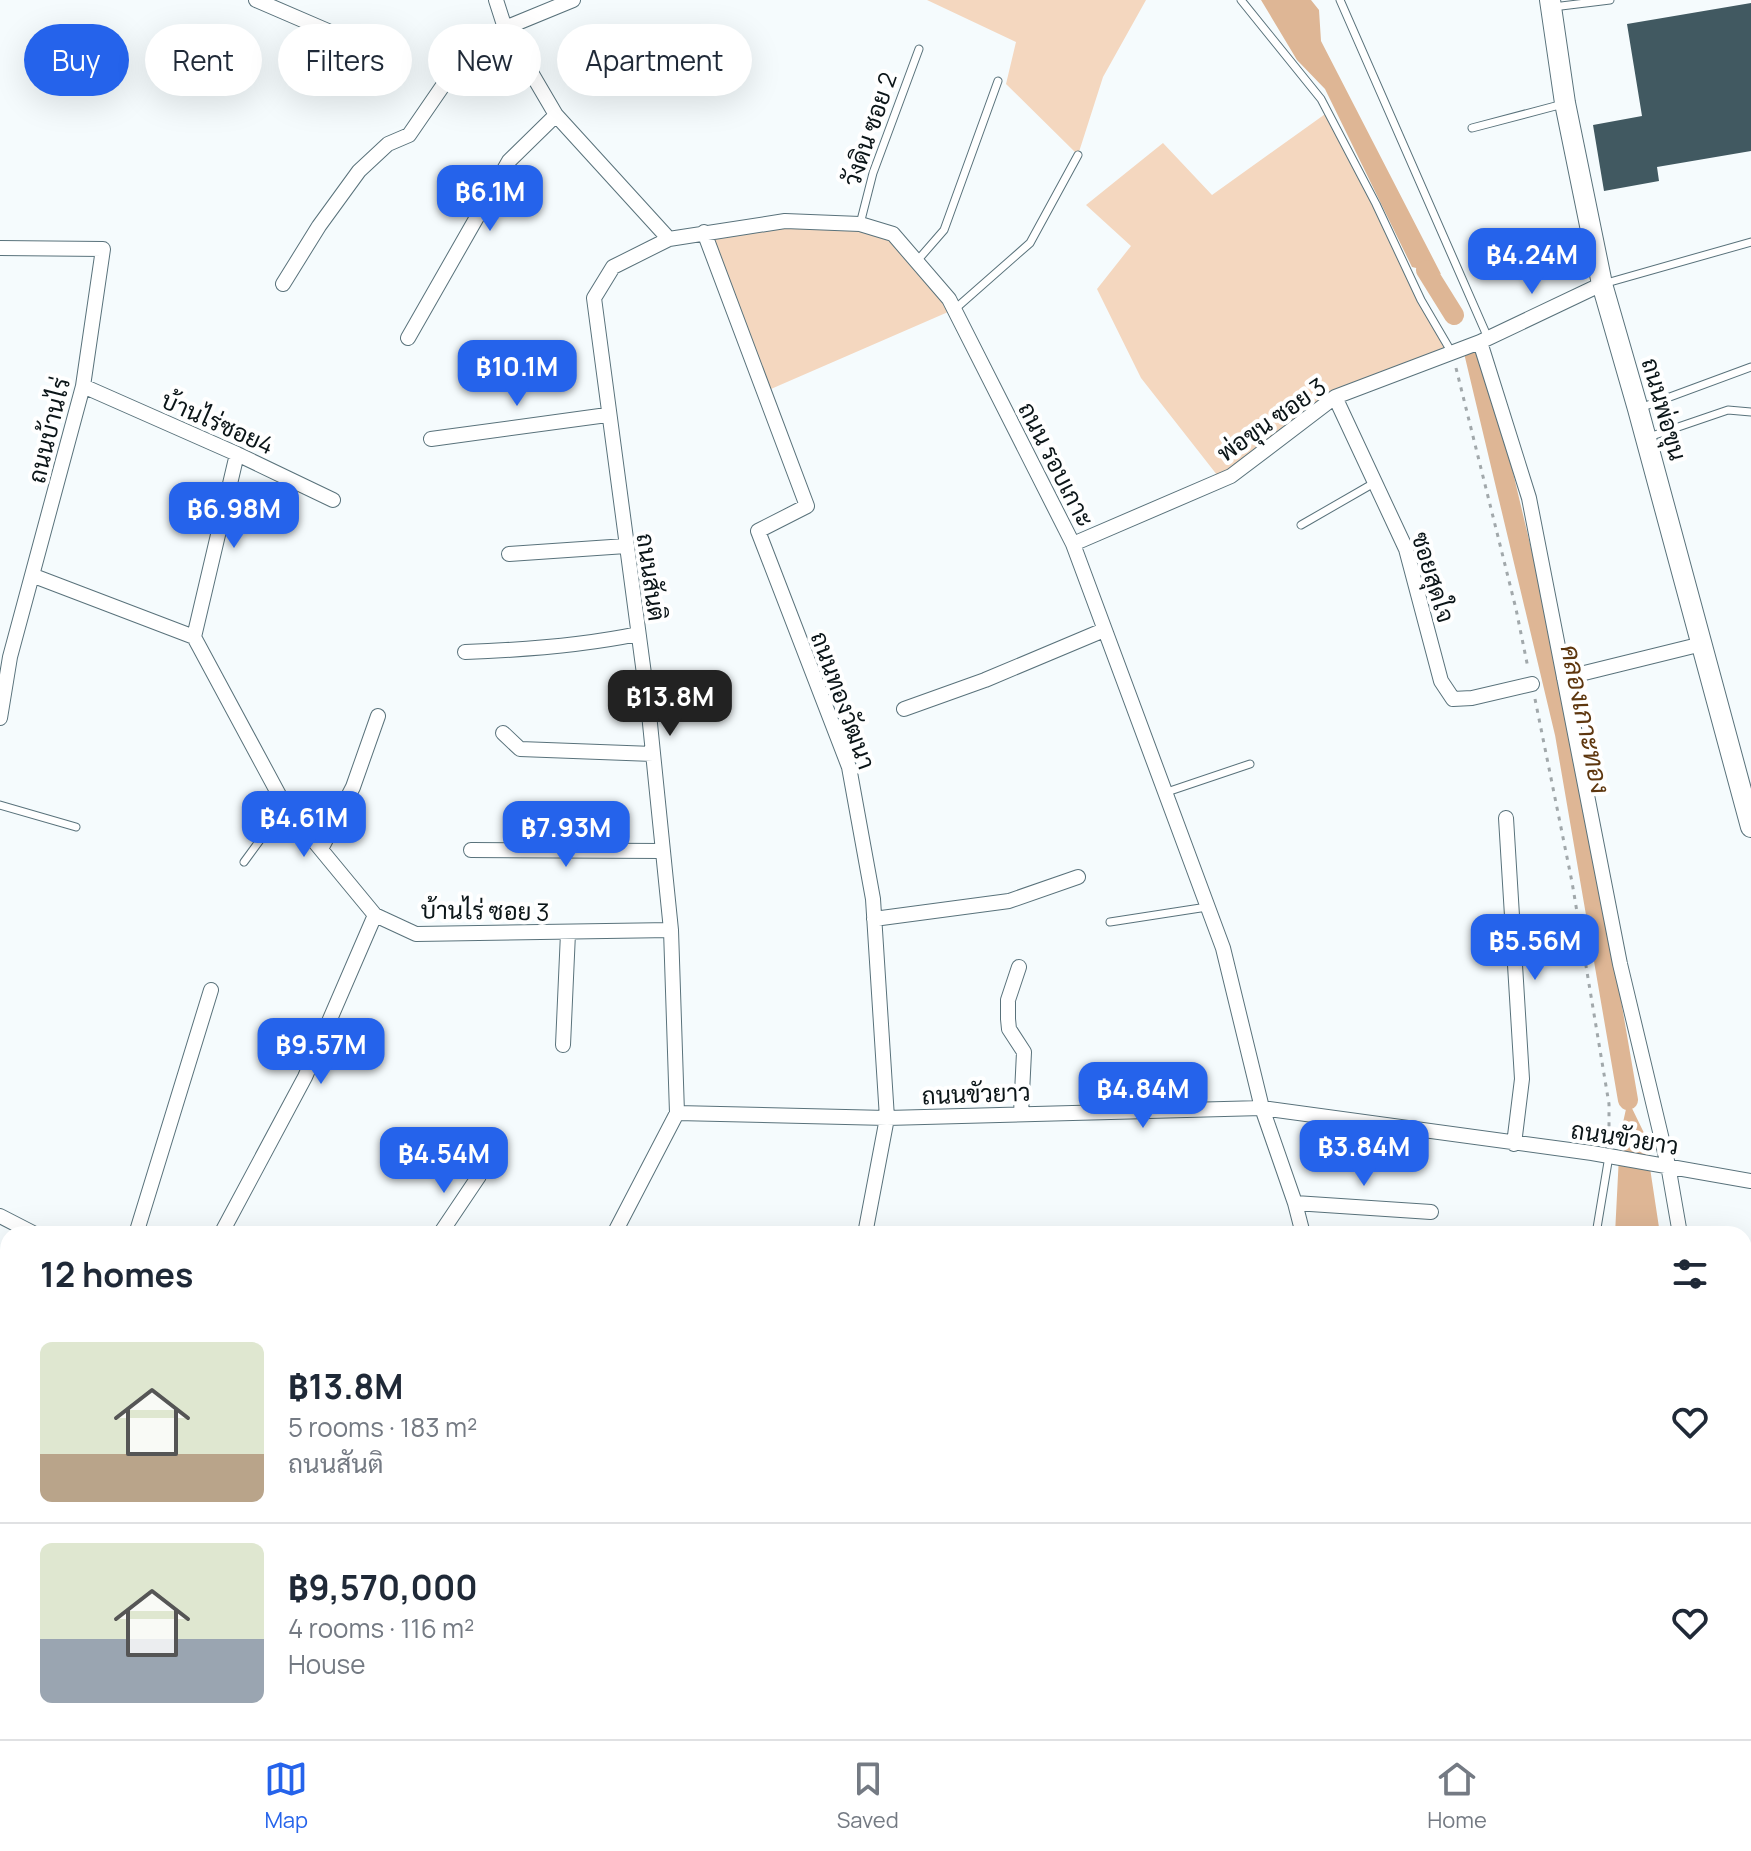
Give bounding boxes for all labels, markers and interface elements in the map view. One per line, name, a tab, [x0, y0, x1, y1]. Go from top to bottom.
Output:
chip: Buy	[24, 24, 129, 96]
chip: Rent	[145, 24, 262, 96]
chip: Filters	[278, 24, 412, 96]
chip: New	[428, 24, 541, 96]
chip: Apartment	[557, 24, 752, 96]
street label: วังดิน ซอย 2	[834, 68, 904, 190]
pin: ฿6.1M	[434, 165, 546, 233]
text: ฿6.1M	[455, 173, 525, 209]
pin: ฿4.24M	[1467, 228, 1597, 296]
text: ฿4.24M	[1486, 236, 1578, 272]
pin: ฿10.1M	[452, 340, 582, 408]
text: ฿10.1M	[476, 348, 558, 384]
street label: ถนนพ่อขุน	[1634, 354, 1695, 465]
street label: พ่อขุน ซอย 3	[1210, 369, 1333, 470]
street label: ถนนบ้านไร่	[19, 374, 77, 486]
street label: บ้านไร่ซอย4	[156, 382, 280, 462]
street label: ถนน รอบเกาะ	[1011, 396, 1103, 532]
pin: ฿6.98M	[169, 482, 299, 550]
text: ฿6.98M	[187, 490, 281, 526]
street label: ซอยสุดใจ	[1404, 528, 1463, 627]
street label: ถนนสันติ	[630, 531, 674, 623]
street label: ถนนทองวัฒนา	[804, 626, 884, 774]
water label: คลองเกาะทอง	[1553, 641, 1619, 797]
pin: ฿13.8M	[605, 670, 735, 738]
text: ฿13.8M	[626, 678, 714, 714]
pin: ฿4.61M	[239, 791, 369, 859]
text: ฿4.61M	[260, 799, 348, 835]
pin: ฿7.93M	[501, 801, 631, 869]
text: ฿7.93M	[521, 809, 611, 845]
street label: บ้านไร่ ซอย 3	[420, 892, 550, 928]
pin: ฿5.56M	[1470, 914, 1600, 982]
text: ฿5.56M	[1489, 922, 1581, 958]
pin: ฿9.57M	[256, 1018, 386, 1086]
text: ฿9.57M	[276, 1026, 366, 1062]
pin: ฿4.84M	[1078, 1062, 1208, 1130]
text: ฿4.84M	[1097, 1070, 1189, 1106]
street label: ถนนขัวยาว	[921, 1075, 1031, 1111]
street label: ถนนขัวยาว	[1569, 1112, 1681, 1162]
pin: ฿3.84M	[1299, 1120, 1429, 1188]
pin: ฿4.54M	[379, 1127, 509, 1195]
text: ฿3.84M	[1318, 1128, 1410, 1164]
text: ฿4.54M	[398, 1135, 490, 1171]
text: 12 homes	[40, 1251, 193, 1297]
icon: filters	[1668, 1252, 1712, 1296]
text: ฿13.8M	[288, 1363, 403, 1409]
icon: home	[104, 1374, 200, 1470]
icon: heart	[1668, 1400, 1712, 1444]
text: 5 rooms · 183 m²	[288, 1409, 477, 1445]
text: ถนนสันติ	[288, 1445, 384, 1481]
text: ฿9,570,000	[288, 1564, 478, 1610]
icon: home	[104, 1575, 200, 1671]
icon: heart	[1668, 1601, 1712, 1645]
text: 4 rooms · 116 m²	[288, 1610, 474, 1646]
text: House	[288, 1646, 365, 1682]
tab: Map	[264, 1757, 308, 1835]
tab: Saved	[837, 1757, 899, 1835]
tab: Home	[1427, 1757, 1487, 1835]

